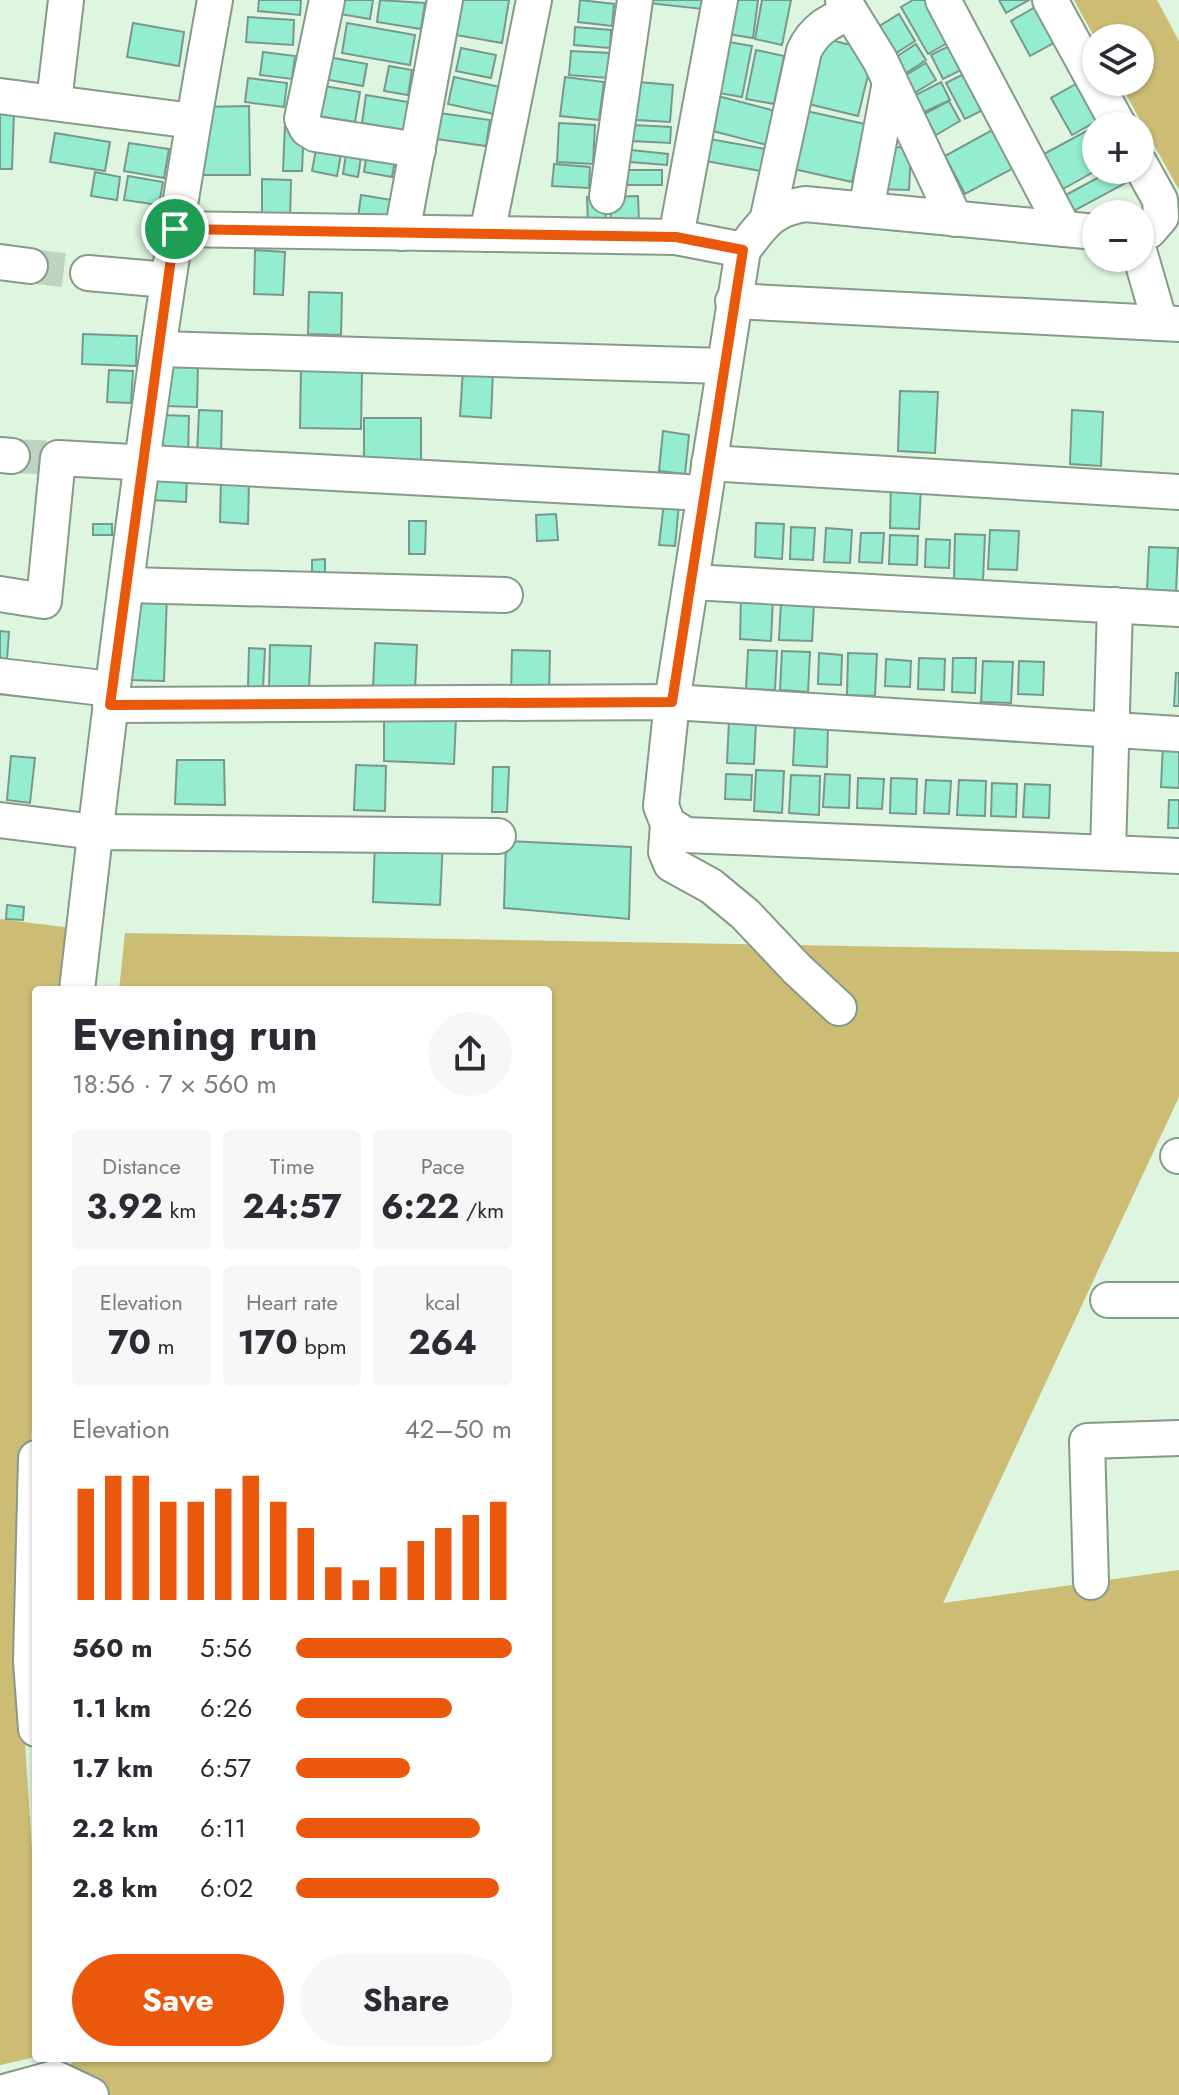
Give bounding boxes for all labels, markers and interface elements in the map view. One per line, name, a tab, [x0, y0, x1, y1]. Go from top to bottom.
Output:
map controls	[1082, 24, 1154, 272]
button: layers	[1082, 24, 1154, 96]
button: +	[1082, 112, 1154, 184]
pin	[141, 195, 209, 263]
button: −	[1082, 200, 1154, 272]
icon: arrive	[153, 207, 197, 251]
text: Evening run	[72, 1003, 318, 1067]
button: share	[428, 1012, 512, 1096]
text: 18:56 · 7 × 560 m	[72, 1065, 277, 1103]
text: Distance	[102, 1150, 181, 1182]
text: Time	[270, 1150, 314, 1182]
text: Pace	[421, 1150, 465, 1182]
text: 3.92	[86, 1182, 163, 1231]
text: 24:57	[242, 1182, 342, 1231]
text: 6:22	[381, 1182, 459, 1231]
text: km	[163, 1194, 196, 1226]
text: /km	[459, 1194, 504, 1226]
text: Elevation	[100, 1286, 183, 1318]
text: Heart rate	[246, 1286, 338, 1318]
text: kcal	[425, 1286, 460, 1318]
text: 70	[108, 1318, 151, 1367]
text: 170	[237, 1318, 298, 1367]
text: 264	[408, 1318, 477, 1367]
text: m	[151, 1330, 175, 1362]
text: bpm	[298, 1330, 347, 1362]
text: Elevation	[72, 1410, 170, 1448]
text: 42–50 m	[404, 1410, 512, 1448]
text: 560 m	[72, 1629, 153, 1667]
text: 5:56	[200, 1629, 252, 1667]
text: 1.1 km	[72, 1689, 151, 1727]
text: 6:26	[200, 1689, 253, 1727]
text: 1.7 km	[72, 1749, 153, 1787]
text: 6:57	[200, 1749, 251, 1787]
text: 2.2 km	[72, 1809, 159, 1847]
text: 6:11	[200, 1809, 246, 1847]
text: 2.8 km	[72, 1869, 158, 1907]
text: 6:02	[200, 1869, 253, 1907]
button: Save	[72, 1954, 284, 2046]
button: Share	[300, 1954, 512, 2046]

